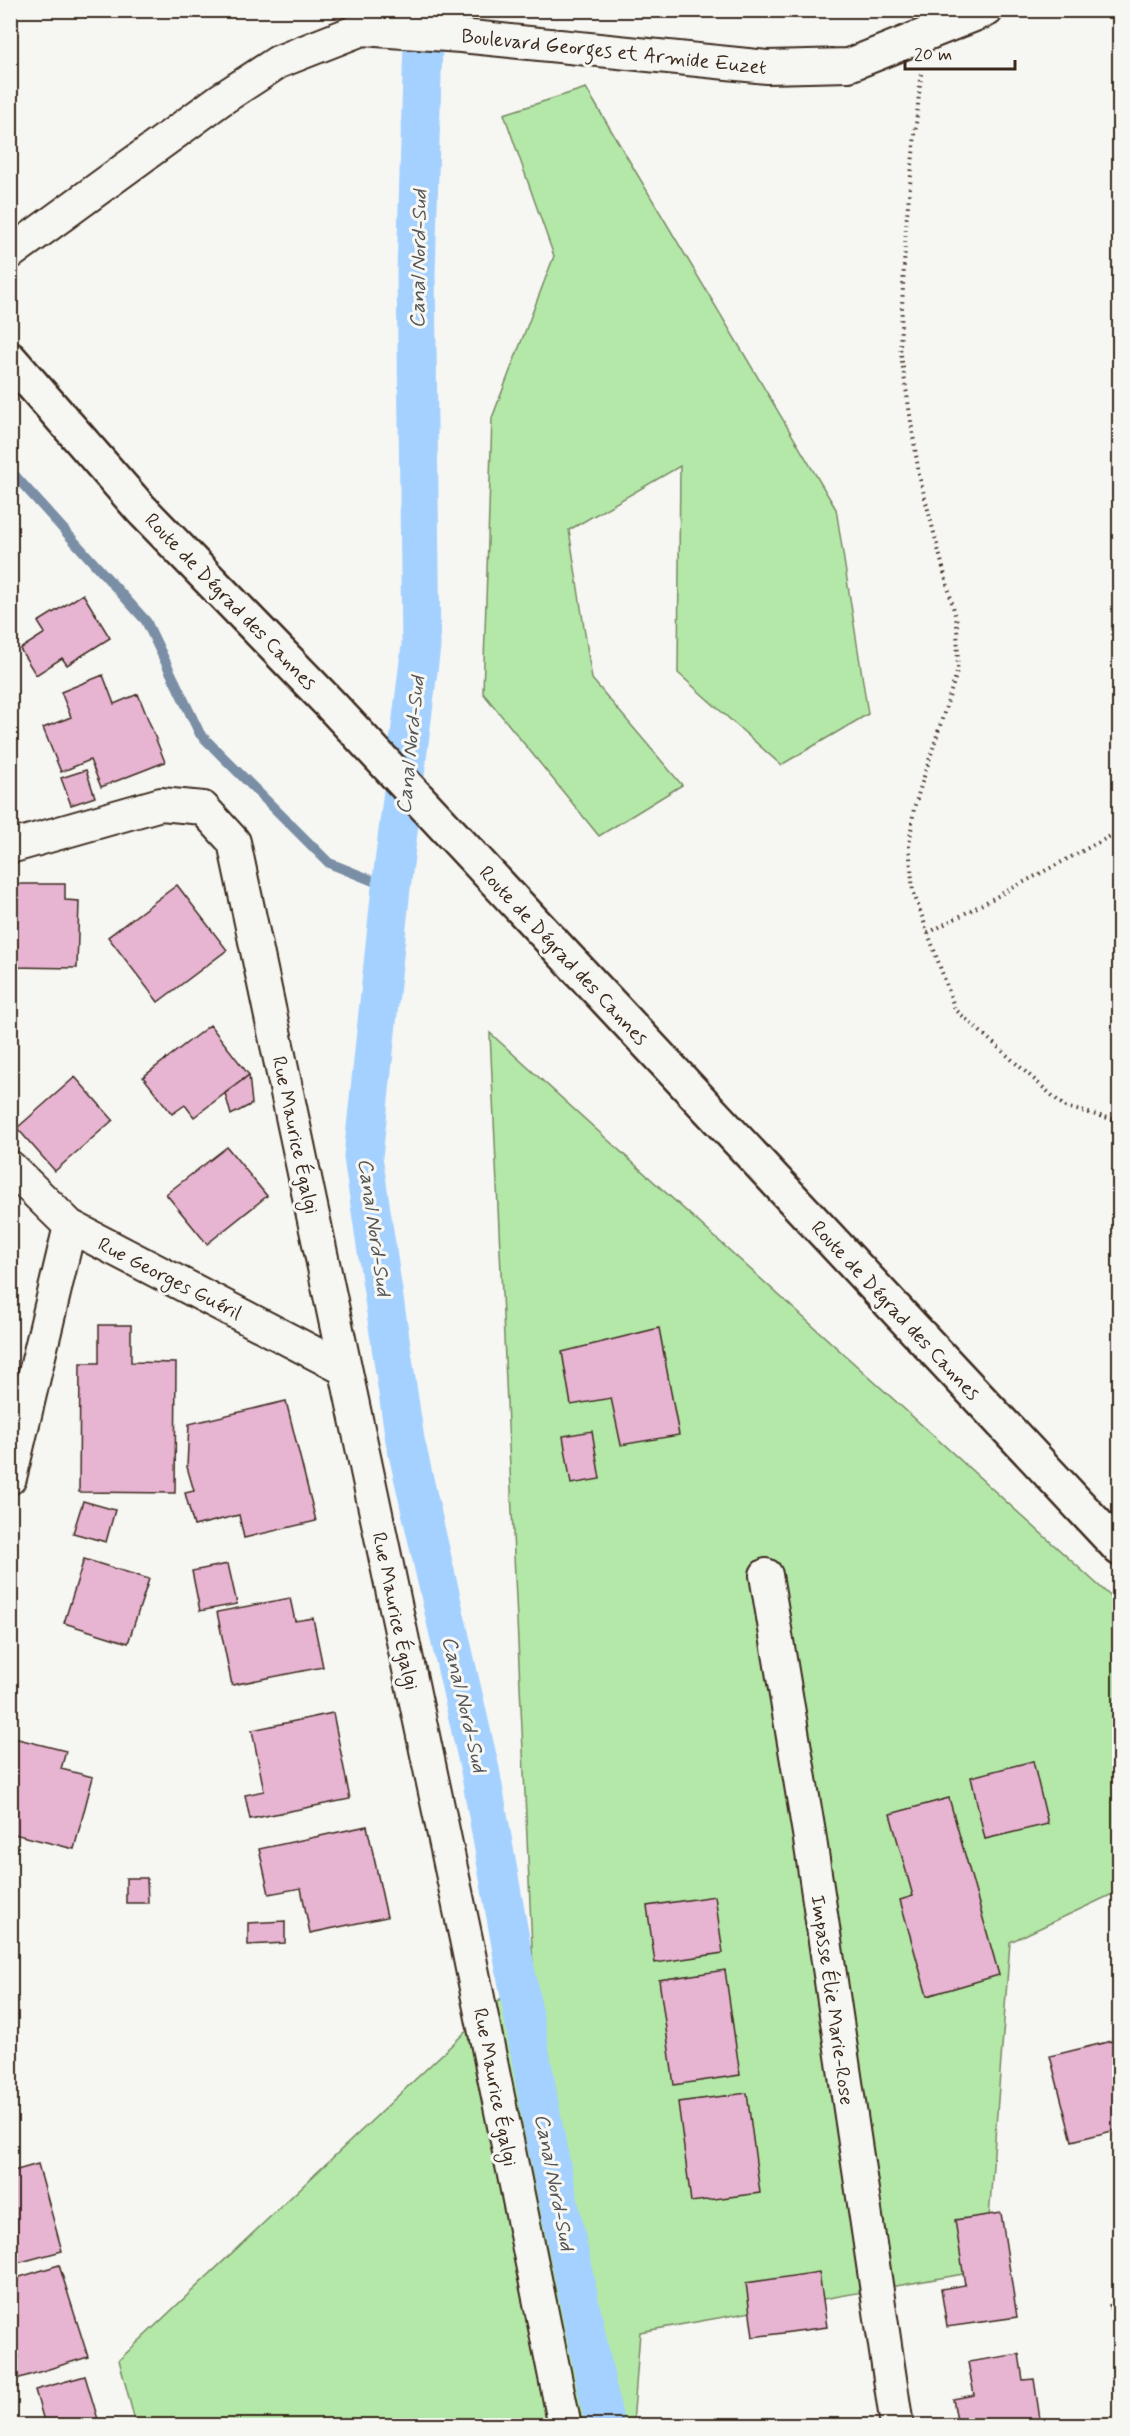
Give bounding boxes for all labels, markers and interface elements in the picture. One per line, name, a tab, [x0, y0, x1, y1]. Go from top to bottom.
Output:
street label: Boulevard Georges et Armide Euzet	[460, 23, 768, 84]
scale bar	[905, 33, 1014, 71]
text: 20 m	[914, 43, 952, 67]
water label: Canal Nord-Sud	[404, 188, 434, 329]
street label: Route de Dégrad des Cannes	[138, 508, 322, 697]
water label: Canal Nord-Sud	[390, 673, 432, 816]
street label: Route de Dégrad des Cannes	[472, 860, 654, 1052]
street label: Rue Maurice Égalgi	[264, 1054, 324, 1217]
water label: Canal Nord-Sud	[350, 1156, 398, 1299]
street label: Route de Dégrad des Cannes	[804, 1215, 986, 1407]
street label: Rue Georges Guéril	[92, 1231, 246, 1328]
street label: Rue Maurice Égalgi	[364, 1530, 424, 1693]
water label: Canal Nord-Sud	[435, 1633, 494, 1776]
street label: Impasse Élie Marie-Rose	[803, 1893, 860, 2107]
street label: Rue Maurice Égalgi	[465, 2006, 523, 2169]
water label: Canal Nord-Sud	[527, 2111, 581, 2254]

